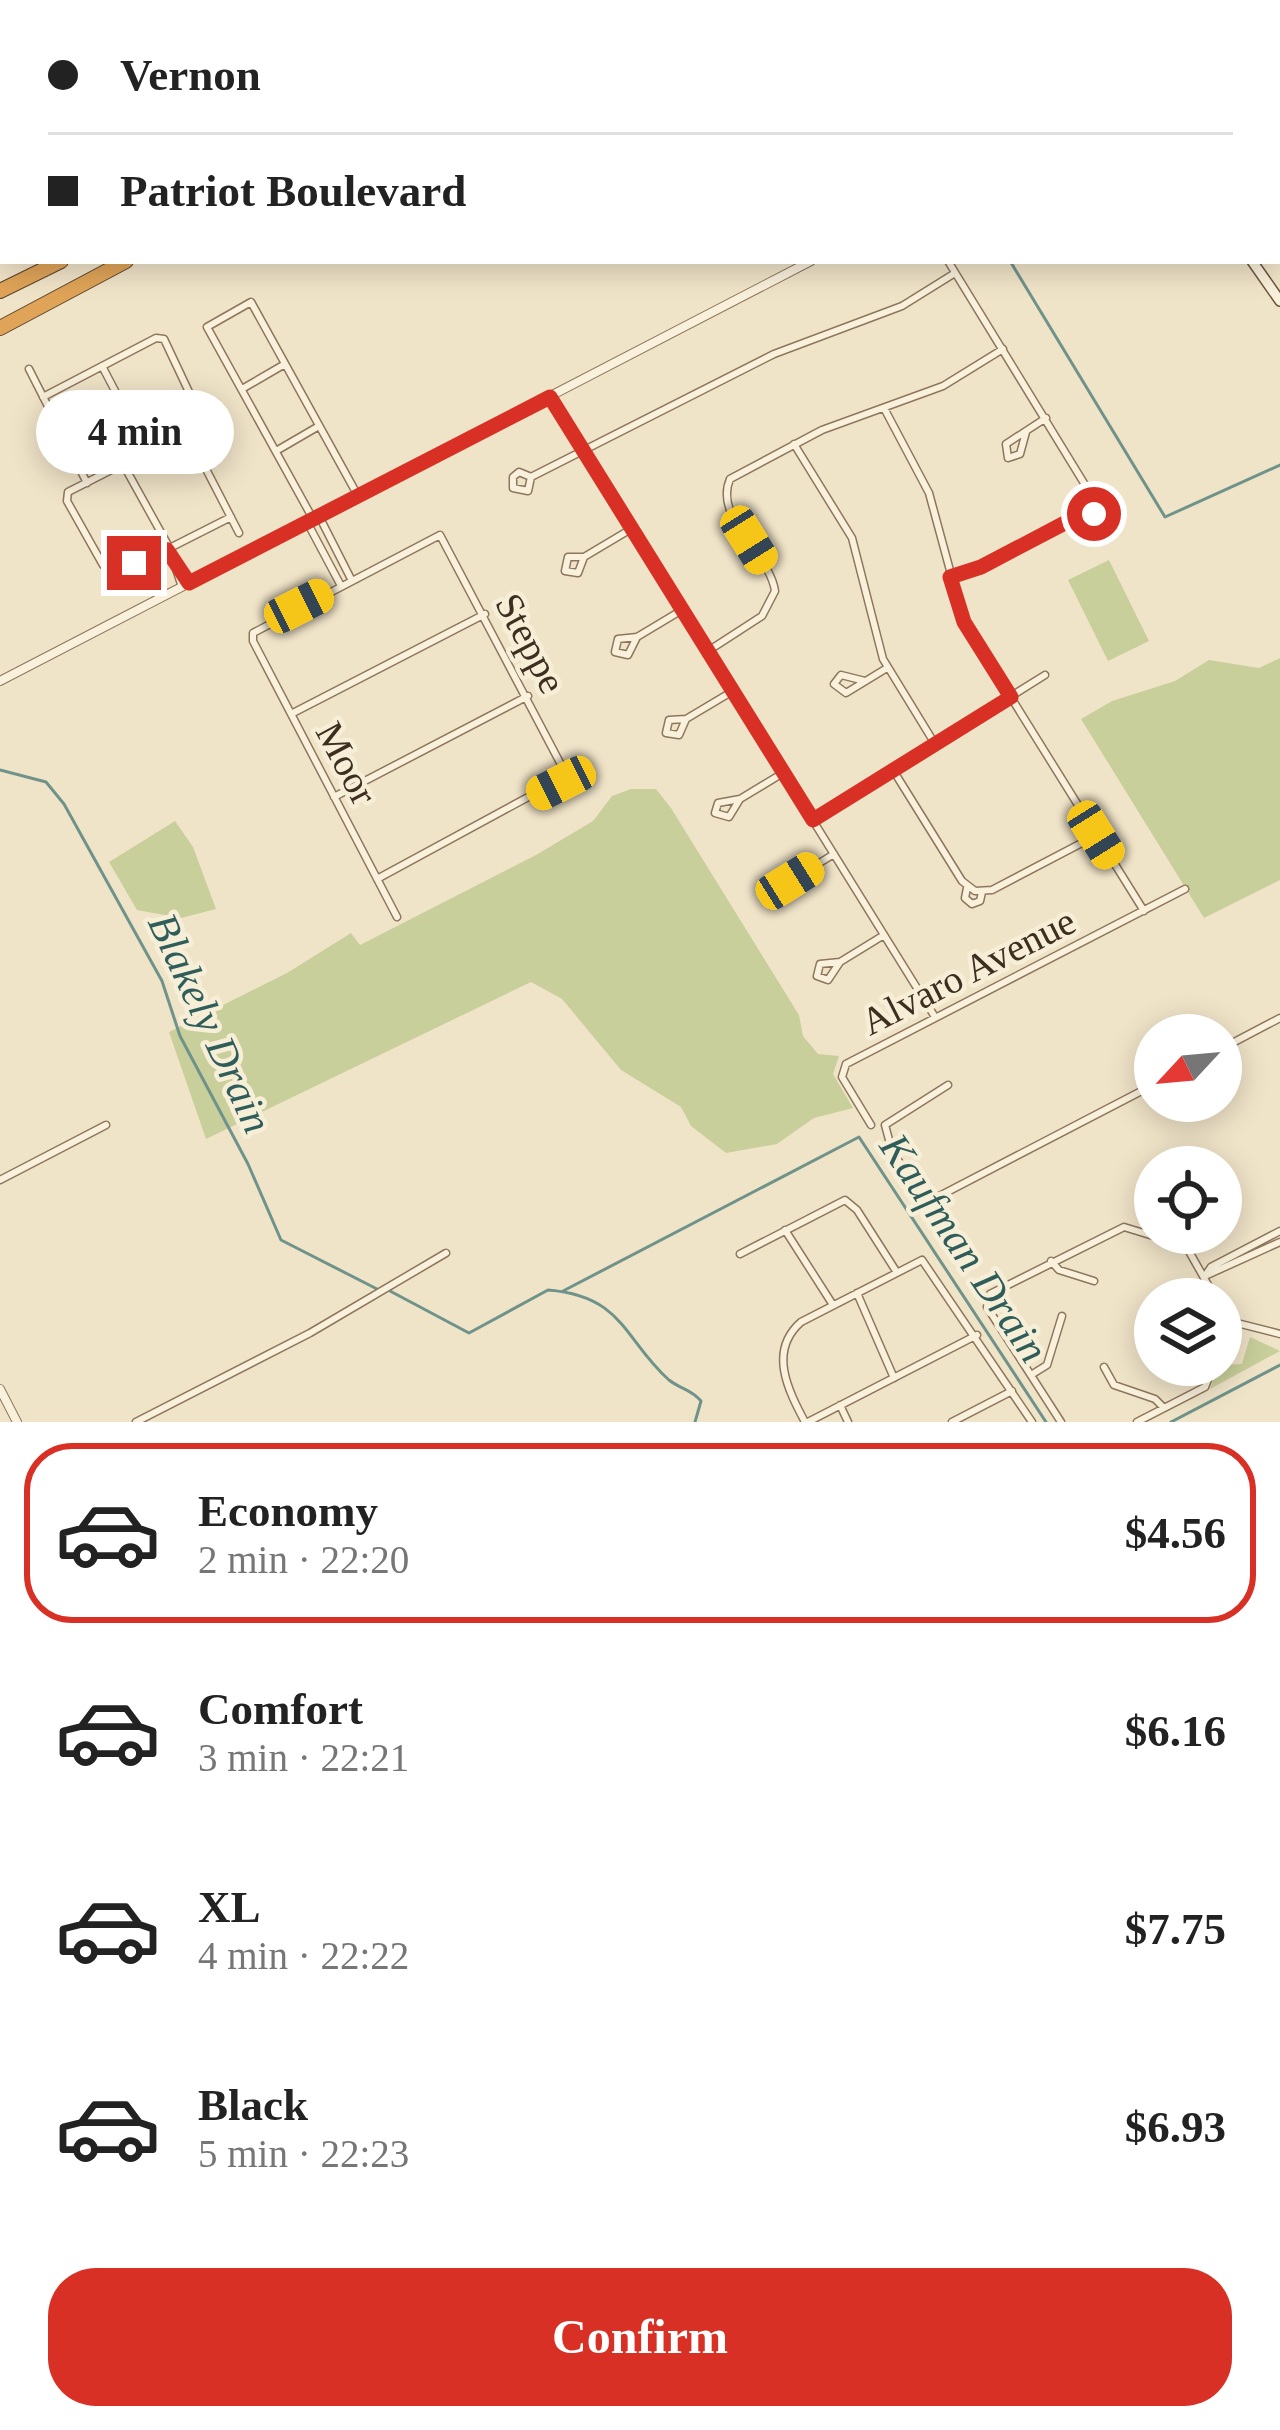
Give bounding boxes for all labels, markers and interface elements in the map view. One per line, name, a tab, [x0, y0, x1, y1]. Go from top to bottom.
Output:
text: Vernon	[120, 50, 261, 100]
text: Patriot Boulevard	[120, 166, 466, 216]
callout: 4 min	[35, 389, 233, 473]
text: 4 min	[88, 410, 182, 453]
route start	[1067, 487, 1121, 541]
car	[715, 500, 783, 580]
route end	[107, 536, 161, 590]
car	[259, 574, 339, 638]
street label: Steppe	[486, 586, 575, 700]
street label: Moor	[308, 715, 386, 811]
car	[521, 751, 601, 815]
car	[1062, 795, 1130, 875]
car	[750, 847, 830, 915]
street label: Alvaro Avenue	[854, 899, 1082, 1043]
water label: Blakely Drain	[139, 906, 281, 1140]
north arrow	[1134, 1014, 1242, 1122]
map controls	[1134, 1014, 1242, 1386]
water label: Kaufman Drain	[870, 1125, 1057, 1371]
button: locate	[1134, 1146, 1242, 1254]
button: layers	[1134, 1278, 1242, 1386]
icon: car	[54, 1479, 162, 1587]
text: Economy	[198, 1486, 378, 1536]
text: $4.56	[1125, 1508, 1226, 1558]
text: 2 min · 22:20	[198, 1538, 409, 1581]
icon: car	[54, 1677, 162, 1785]
text: Comfort	[198, 1684, 363, 1734]
text: $6.16	[1125, 1706, 1226, 1756]
text: 3 min · 22:21	[198, 1736, 409, 1779]
icon: car	[54, 1875, 162, 1983]
text: XL	[198, 1882, 261, 1932]
text: $7.75	[1125, 1904, 1226, 1954]
text: 4 min · 22:22	[198, 1934, 409, 1977]
icon: car	[54, 2073, 162, 2181]
text: Black	[198, 2080, 308, 2130]
text: $6.93	[1125, 2102, 1226, 2152]
text: 5 min · 22:23	[198, 2132, 409, 2175]
button: Confirm	[48, 2268, 1232, 2406]

